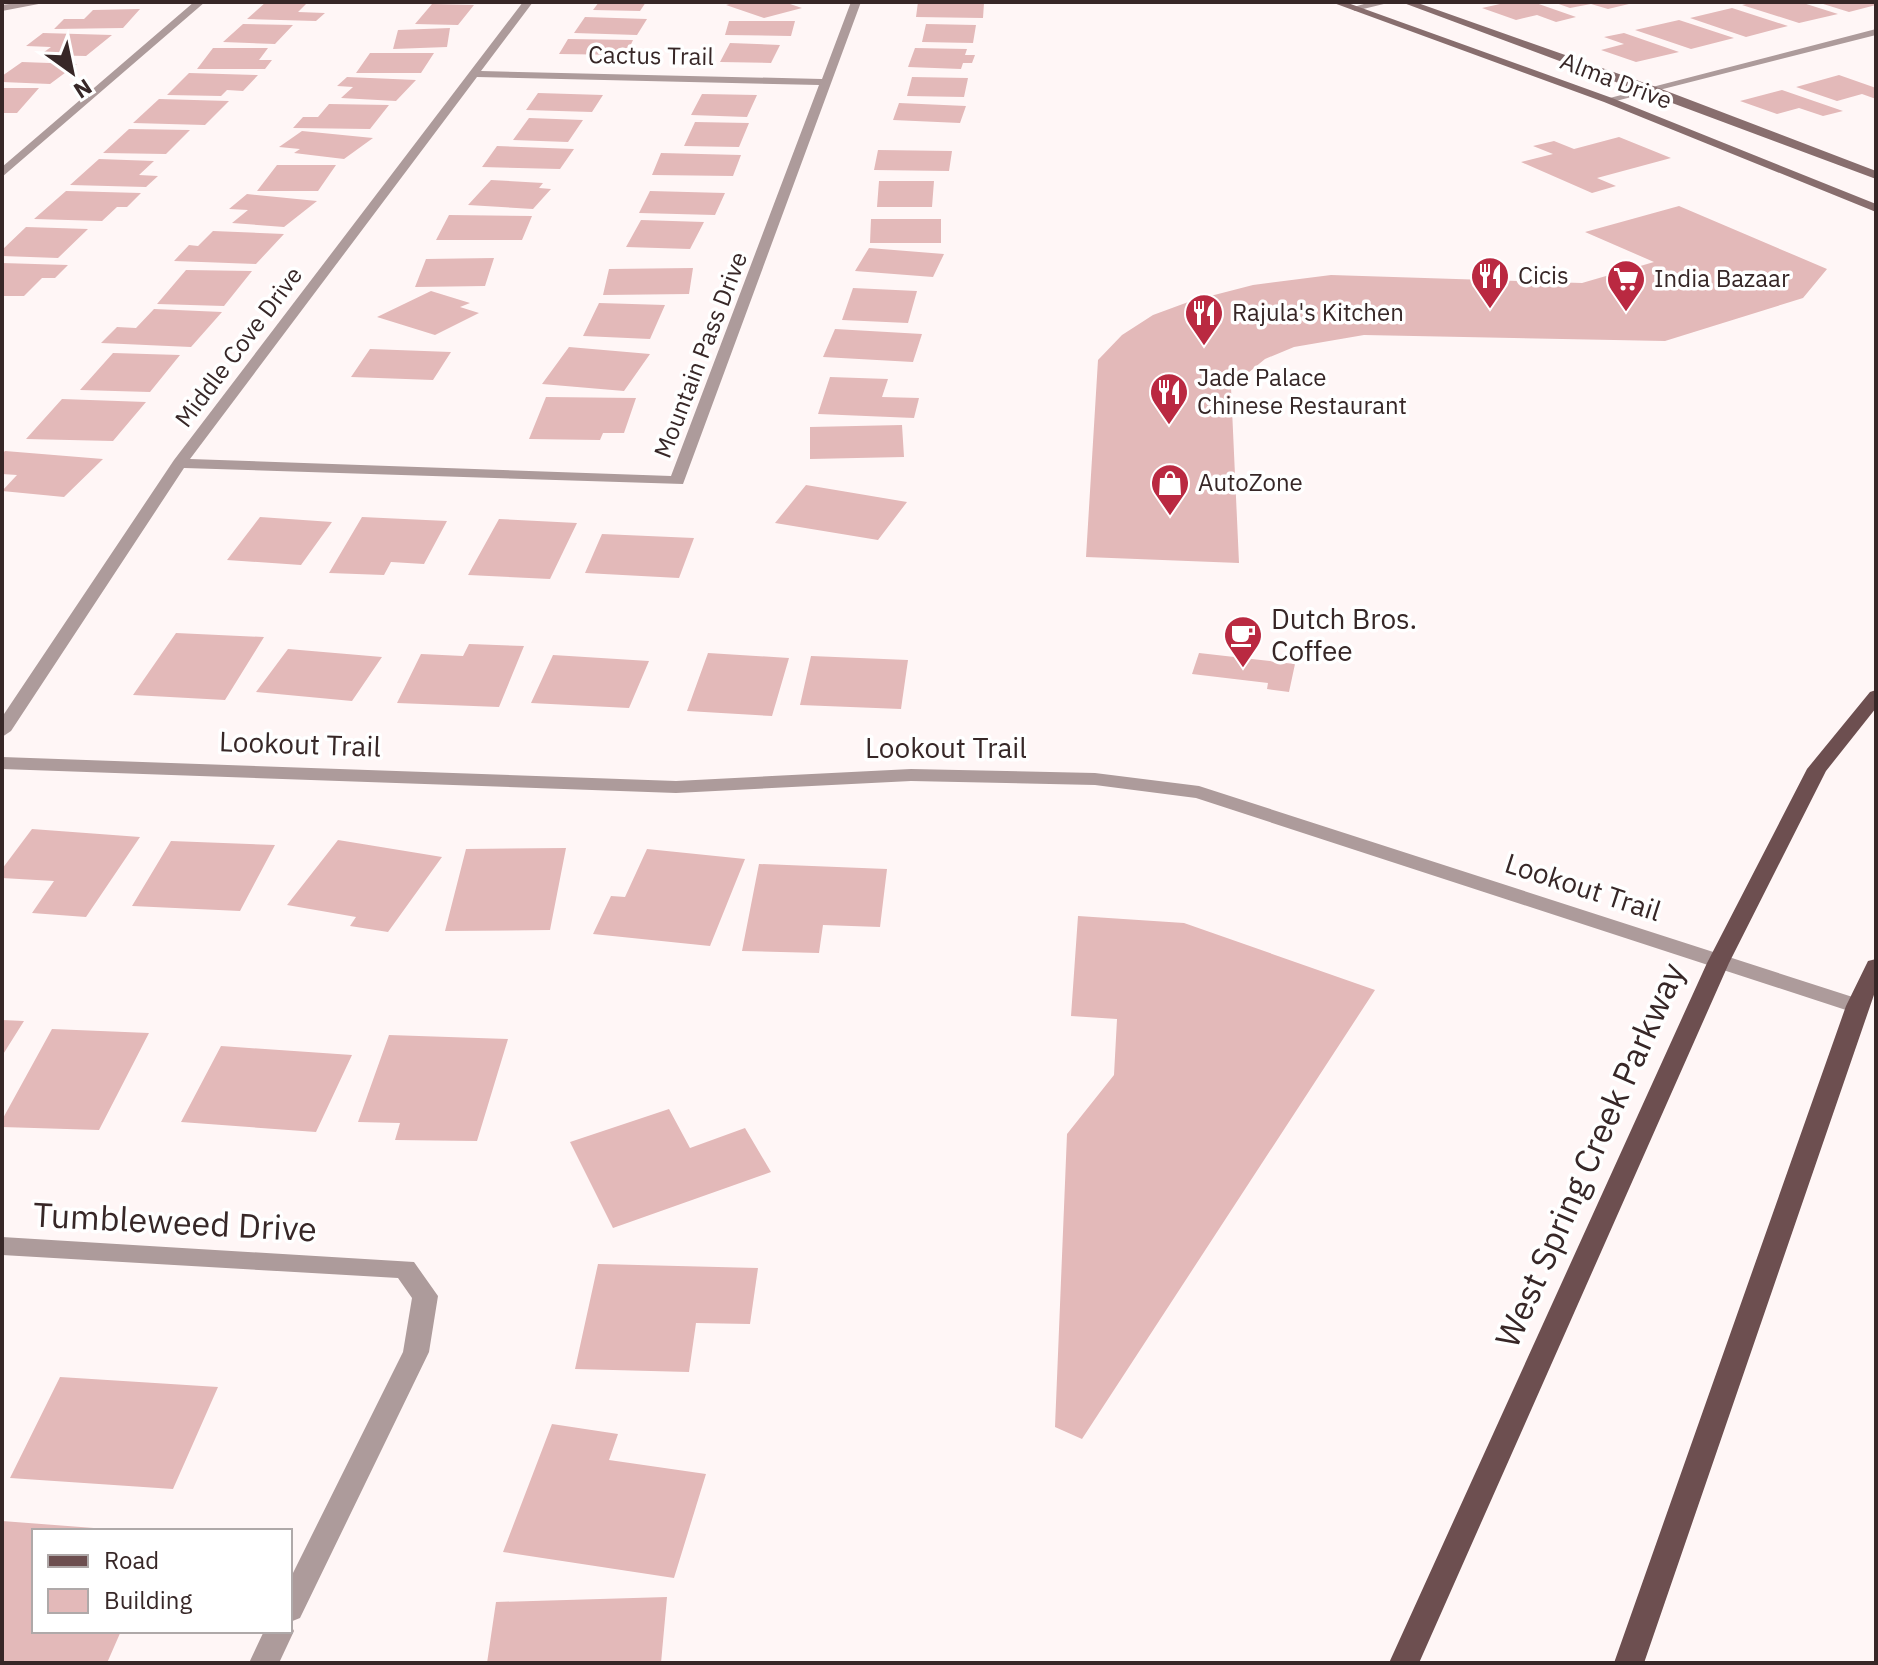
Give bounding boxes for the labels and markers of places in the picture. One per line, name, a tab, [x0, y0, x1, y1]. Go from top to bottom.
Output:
restaurant icon: Cicis	[1469, 255, 1511, 310]
supermarket icon: India Bazaar	[1605, 258, 1647, 313]
place label: Cicis	[1518, 259, 1569, 291]
place label: India Bazaar	[1654, 262, 1790, 294]
restaurant icon: Rajula's Kitchen	[1183, 292, 1225, 347]
place label: Rajula's Kitchen	[1232, 296, 1404, 328]
place label: Jade Palace Chinese Restaurant	[1197, 361, 1407, 421]
restaurant icon: Jade Palace Chinese Restaurant	[1148, 371, 1190, 426]
shop icon: AutoZone	[1149, 462, 1191, 517]
place label: AutoZone	[1198, 466, 1303, 498]
place label: Dutch Bros. Coffee	[1271, 600, 1417, 669]
cafe icon: Dutch Bros. Coffee	[1222, 614, 1264, 669]

